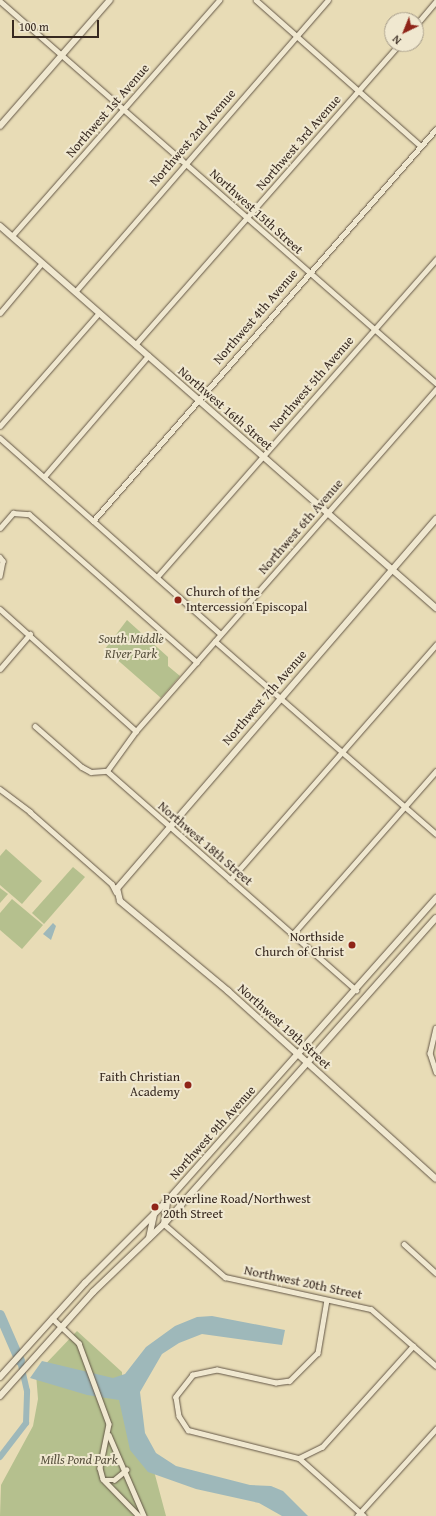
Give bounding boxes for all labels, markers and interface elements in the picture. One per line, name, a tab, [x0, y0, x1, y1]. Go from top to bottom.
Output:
scale bar	[14, 12, 101, 38]
north arrow	[384, 12, 424, 52]
text: 100 m	[19, 18, 49, 35]
text: N	[388, 32, 405, 48]
street label: Northwest 1st Avenue	[63, 61, 153, 161]
street label: Northwest 2nd Avenue	[147, 86, 239, 190]
street label: Northwest 3rd Avenue	[253, 92, 345, 194]
street label: Northwest 15th Street	[206, 166, 306, 258]
street label: Northwest 4th Avenue	[210, 266, 302, 368]
street label: Northwest 5th Avenue	[266, 333, 358, 435]
street label: Northwest 16th Street	[175, 364, 275, 454]
street label: Northwest 6th Avenue	[255, 476, 347, 578]
place label: Church of the Intercession Episcopal	[186, 585, 307, 616]
marker: Church of the Intercession Episcopal	[173, 595, 183, 605]
park label: South Middle RIver Park	[98, 632, 164, 663]
street label: Northwest 7th Avenue	[219, 647, 311, 749]
street label: Northwest 18th Street	[155, 799, 255, 889]
place label: Northside Church of Christ	[255, 930, 344, 961]
marker: Northside Church of Christ	[347, 940, 357, 950]
street label: Northwest 19th Street	[234, 981, 334, 1073]
place label: Faith Christian Academy	[99, 1070, 180, 1101]
marker: Faith Christian Academy	[183, 1080, 193, 1090]
street label: Northwest 9th Avenue	[167, 1083, 259, 1183]
place label: Powerline Road/Northwest 20th Street	[163, 1192, 311, 1223]
marker: Powerline Road/Northwest 20th Street	[150, 1202, 160, 1212]
street label: Northwest 20th Street	[243, 1263, 363, 1303]
park label: Mills Pond Park	[40, 1452, 118, 1468]

